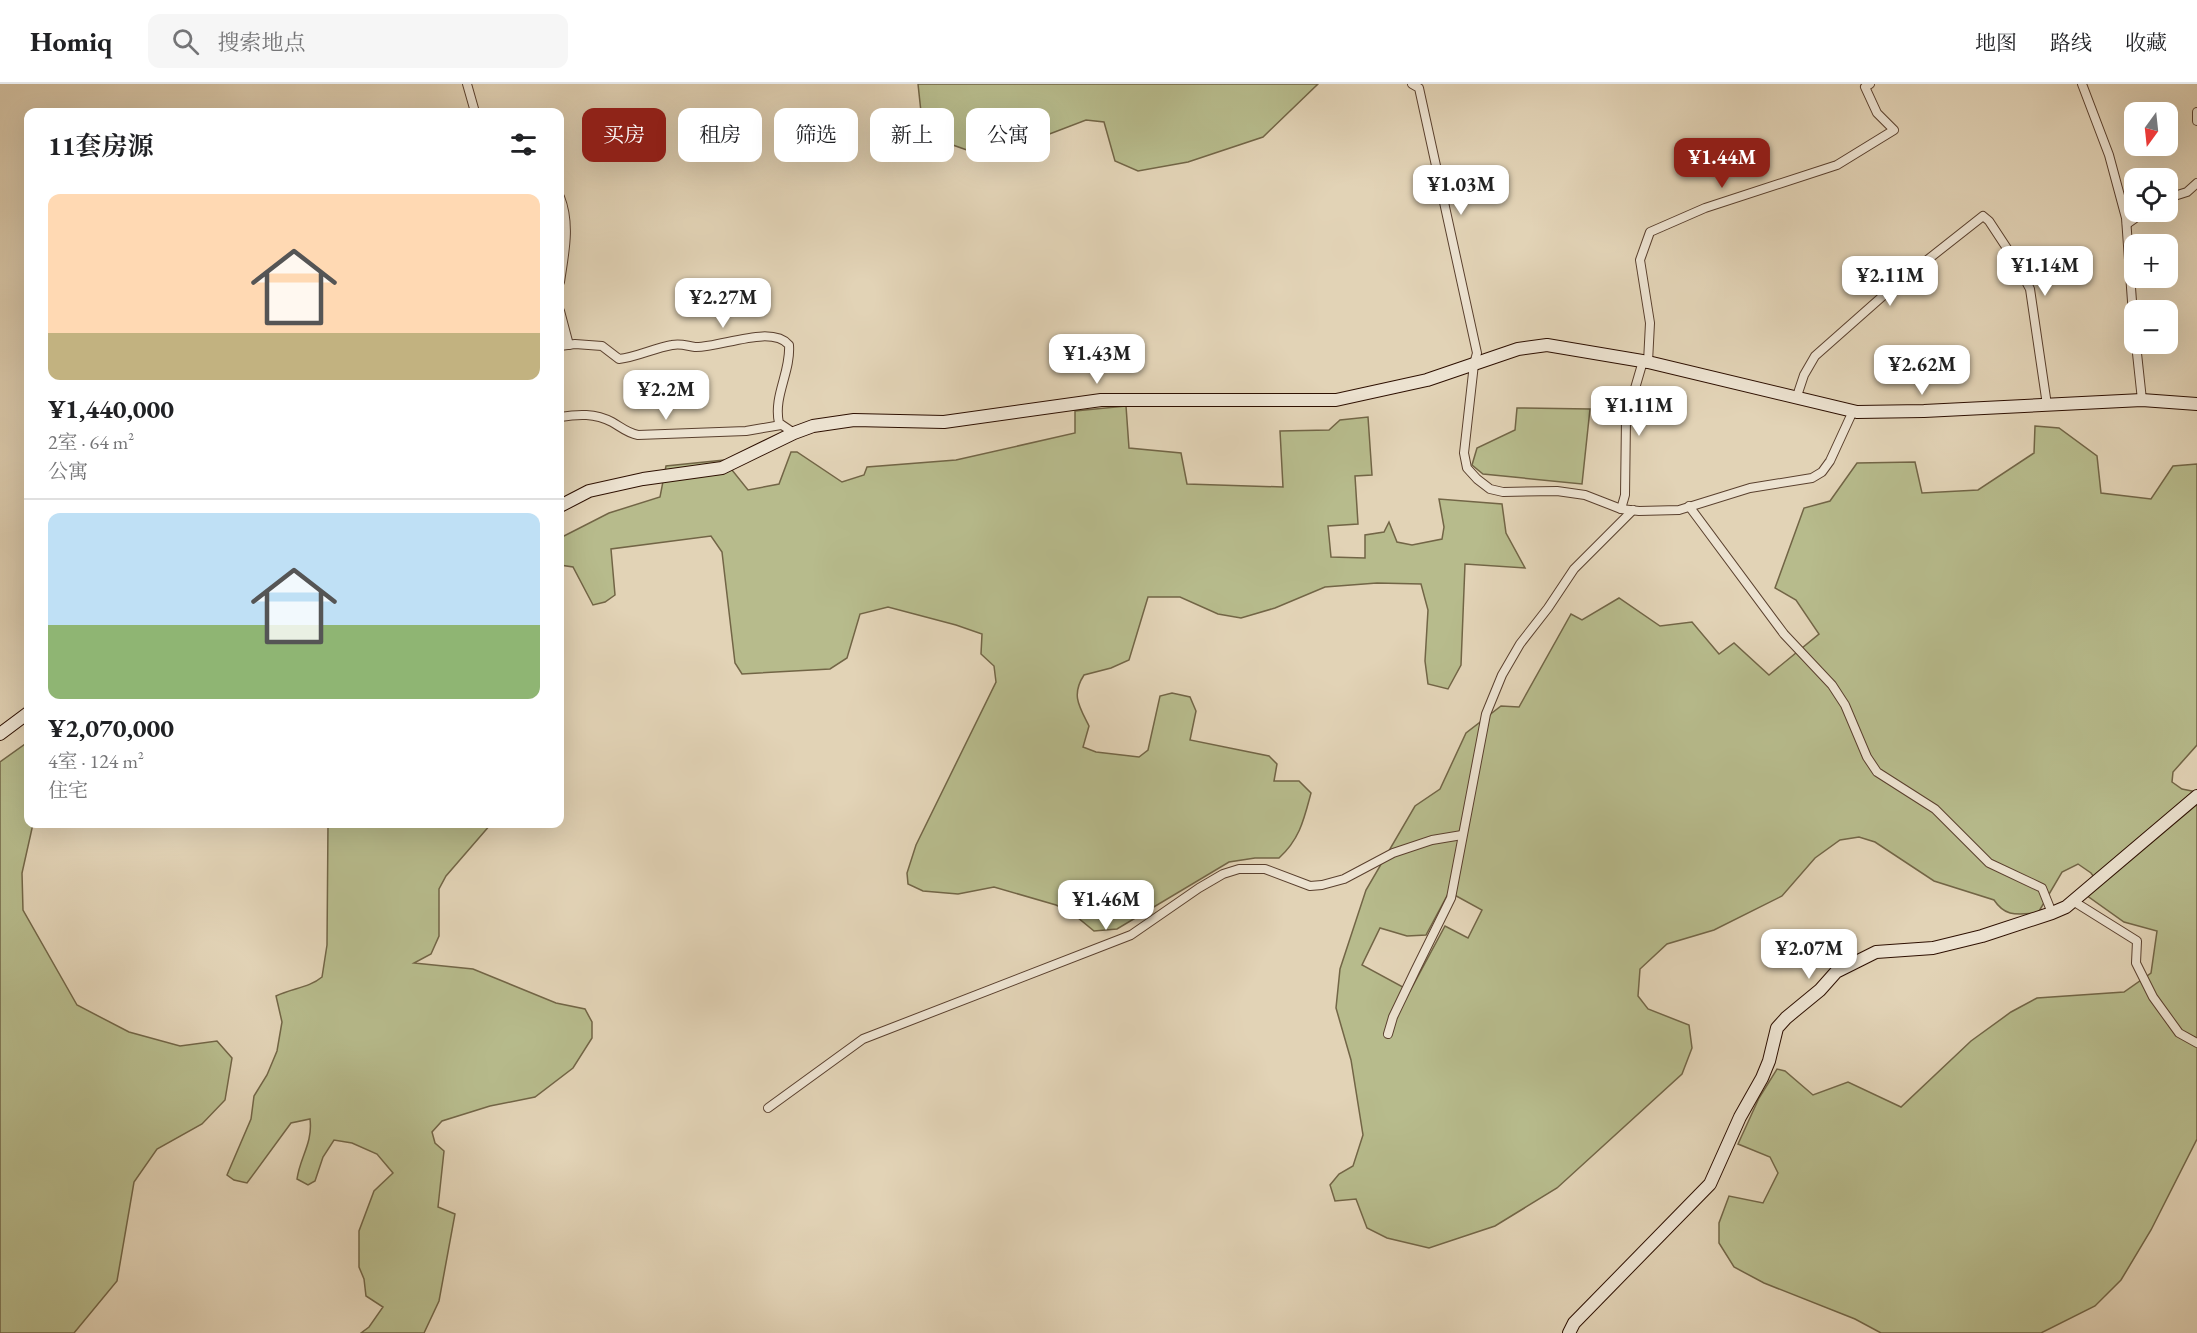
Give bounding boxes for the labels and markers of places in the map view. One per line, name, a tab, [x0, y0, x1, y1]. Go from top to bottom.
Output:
pin: ¥1.44M	[1673, 138, 1771, 189]
pin: ¥1.03M	[1412, 165, 1510, 216]
pin: ¥1.14M	[1996, 246, 2094, 297]
pin: ¥2.11M	[1841, 256, 1939, 307]
pin: ¥2.27M	[674, 278, 772, 329]
pin: ¥1.43M	[1048, 334, 1146, 385]
pin: ¥2.62M	[1873, 345, 1971, 396]
pin: ¥2.2M	[624, 370, 708, 421]
pin: ¥1.11M	[1590, 386, 1688, 437]
pin: ¥1.46M	[1057, 880, 1155, 931]
pin: ¥2.07M	[1760, 929, 1858, 980]

